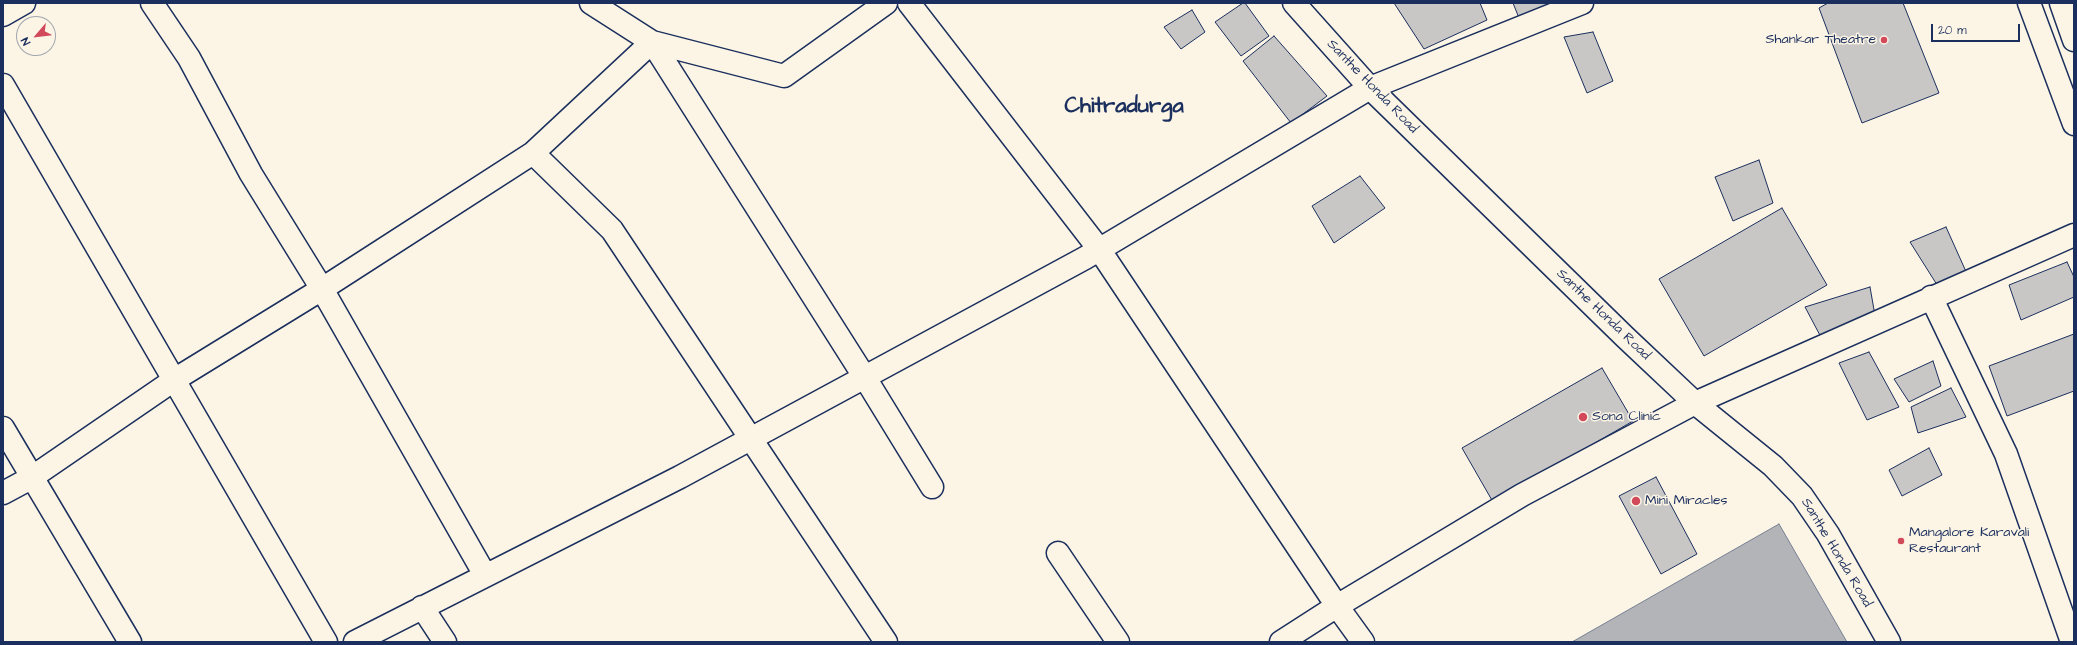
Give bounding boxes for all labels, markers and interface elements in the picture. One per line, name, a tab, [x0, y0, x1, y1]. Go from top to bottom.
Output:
north arrow	[16, 16, 56, 56]
scale bar	[1933, 16, 2022, 42]
text: 20 m	[1938, 22, 1967, 39]
place label: Shankar Theatre	[1766, 32, 1876, 48]
text: N	[18, 35, 34, 48]
marker: Shankar Theatre	[1879, 35, 1889, 45]
street label: Santhe Honda Road	[1323, 36, 1421, 138]
district label: Chitradurga	[1064, 94, 1184, 120]
street label: Santhe Honda Road	[1552, 266, 1654, 364]
place label: Sona Clinic	[1592, 409, 1661, 425]
marker: Sona Clinic	[1577, 411, 1589, 423]
place label: Mini Miracles	[1645, 493, 1728, 509]
marker: Mini Miracles	[1630, 495, 1642, 507]
street label: Santhe Honda Road	[1797, 495, 1875, 611]
place label: Mangalore Karavali Restaurant	[1909, 525, 2029, 558]
marker: Mangalore Karavali Restaurant	[1896, 536, 1906, 546]

